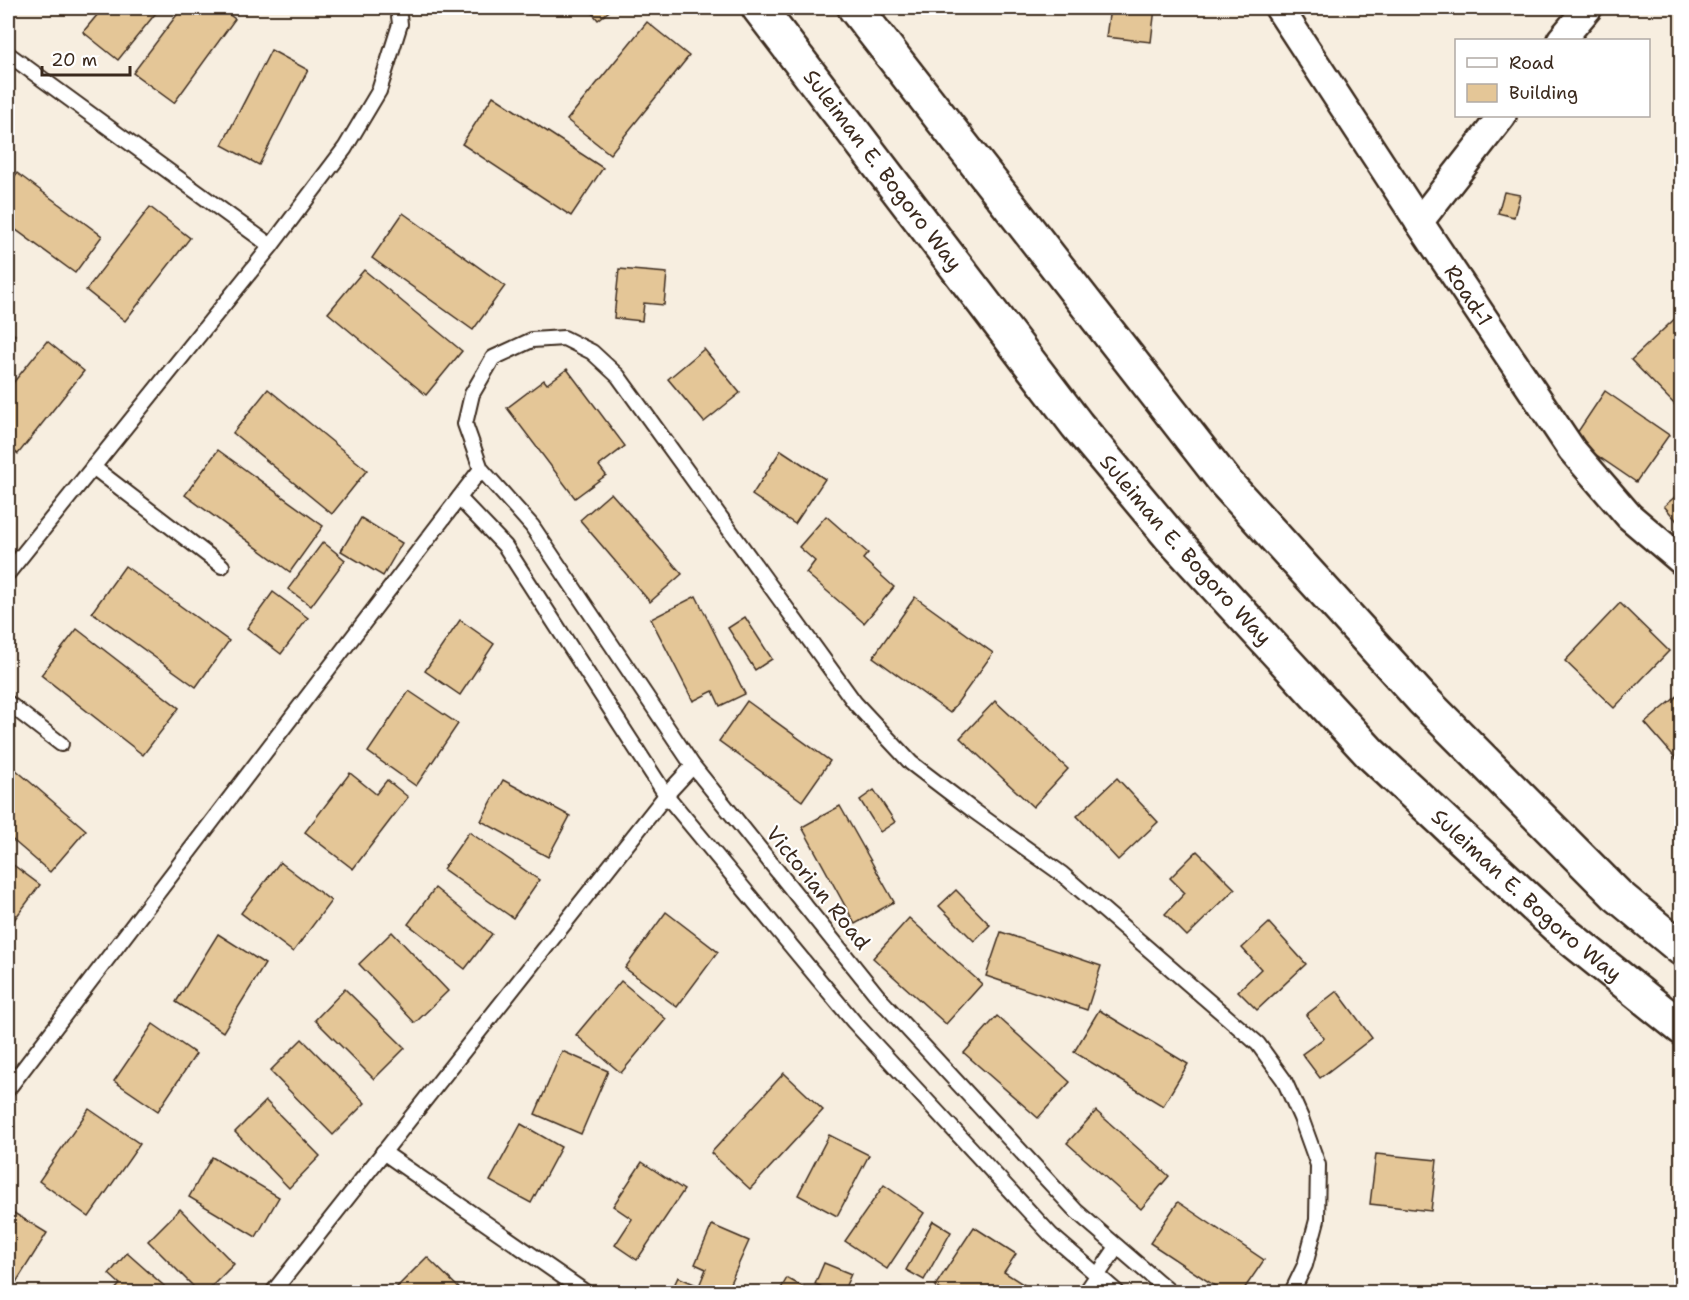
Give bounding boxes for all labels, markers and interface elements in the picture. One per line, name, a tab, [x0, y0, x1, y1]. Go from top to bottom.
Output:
scale bar	[42, 39, 130, 77]
legend	[1455, 39, 1650, 117]
text: 20 m	[51, 48, 97, 72]
text: Road	[1509, 51, 1554, 75]
street label: Suleiman E. Bogoro Way	[797, 64, 969, 277]
text: Building	[1509, 81, 1578, 105]
street label: Road-1	[1438, 259, 1499, 331]
street label: Suleiman E. Bogoro Way	[1093, 449, 1278, 651]
street label: Suleiman E. Bogoro Way	[1425, 803, 1627, 988]
street label: Victorian Road	[759, 820, 877, 956]

